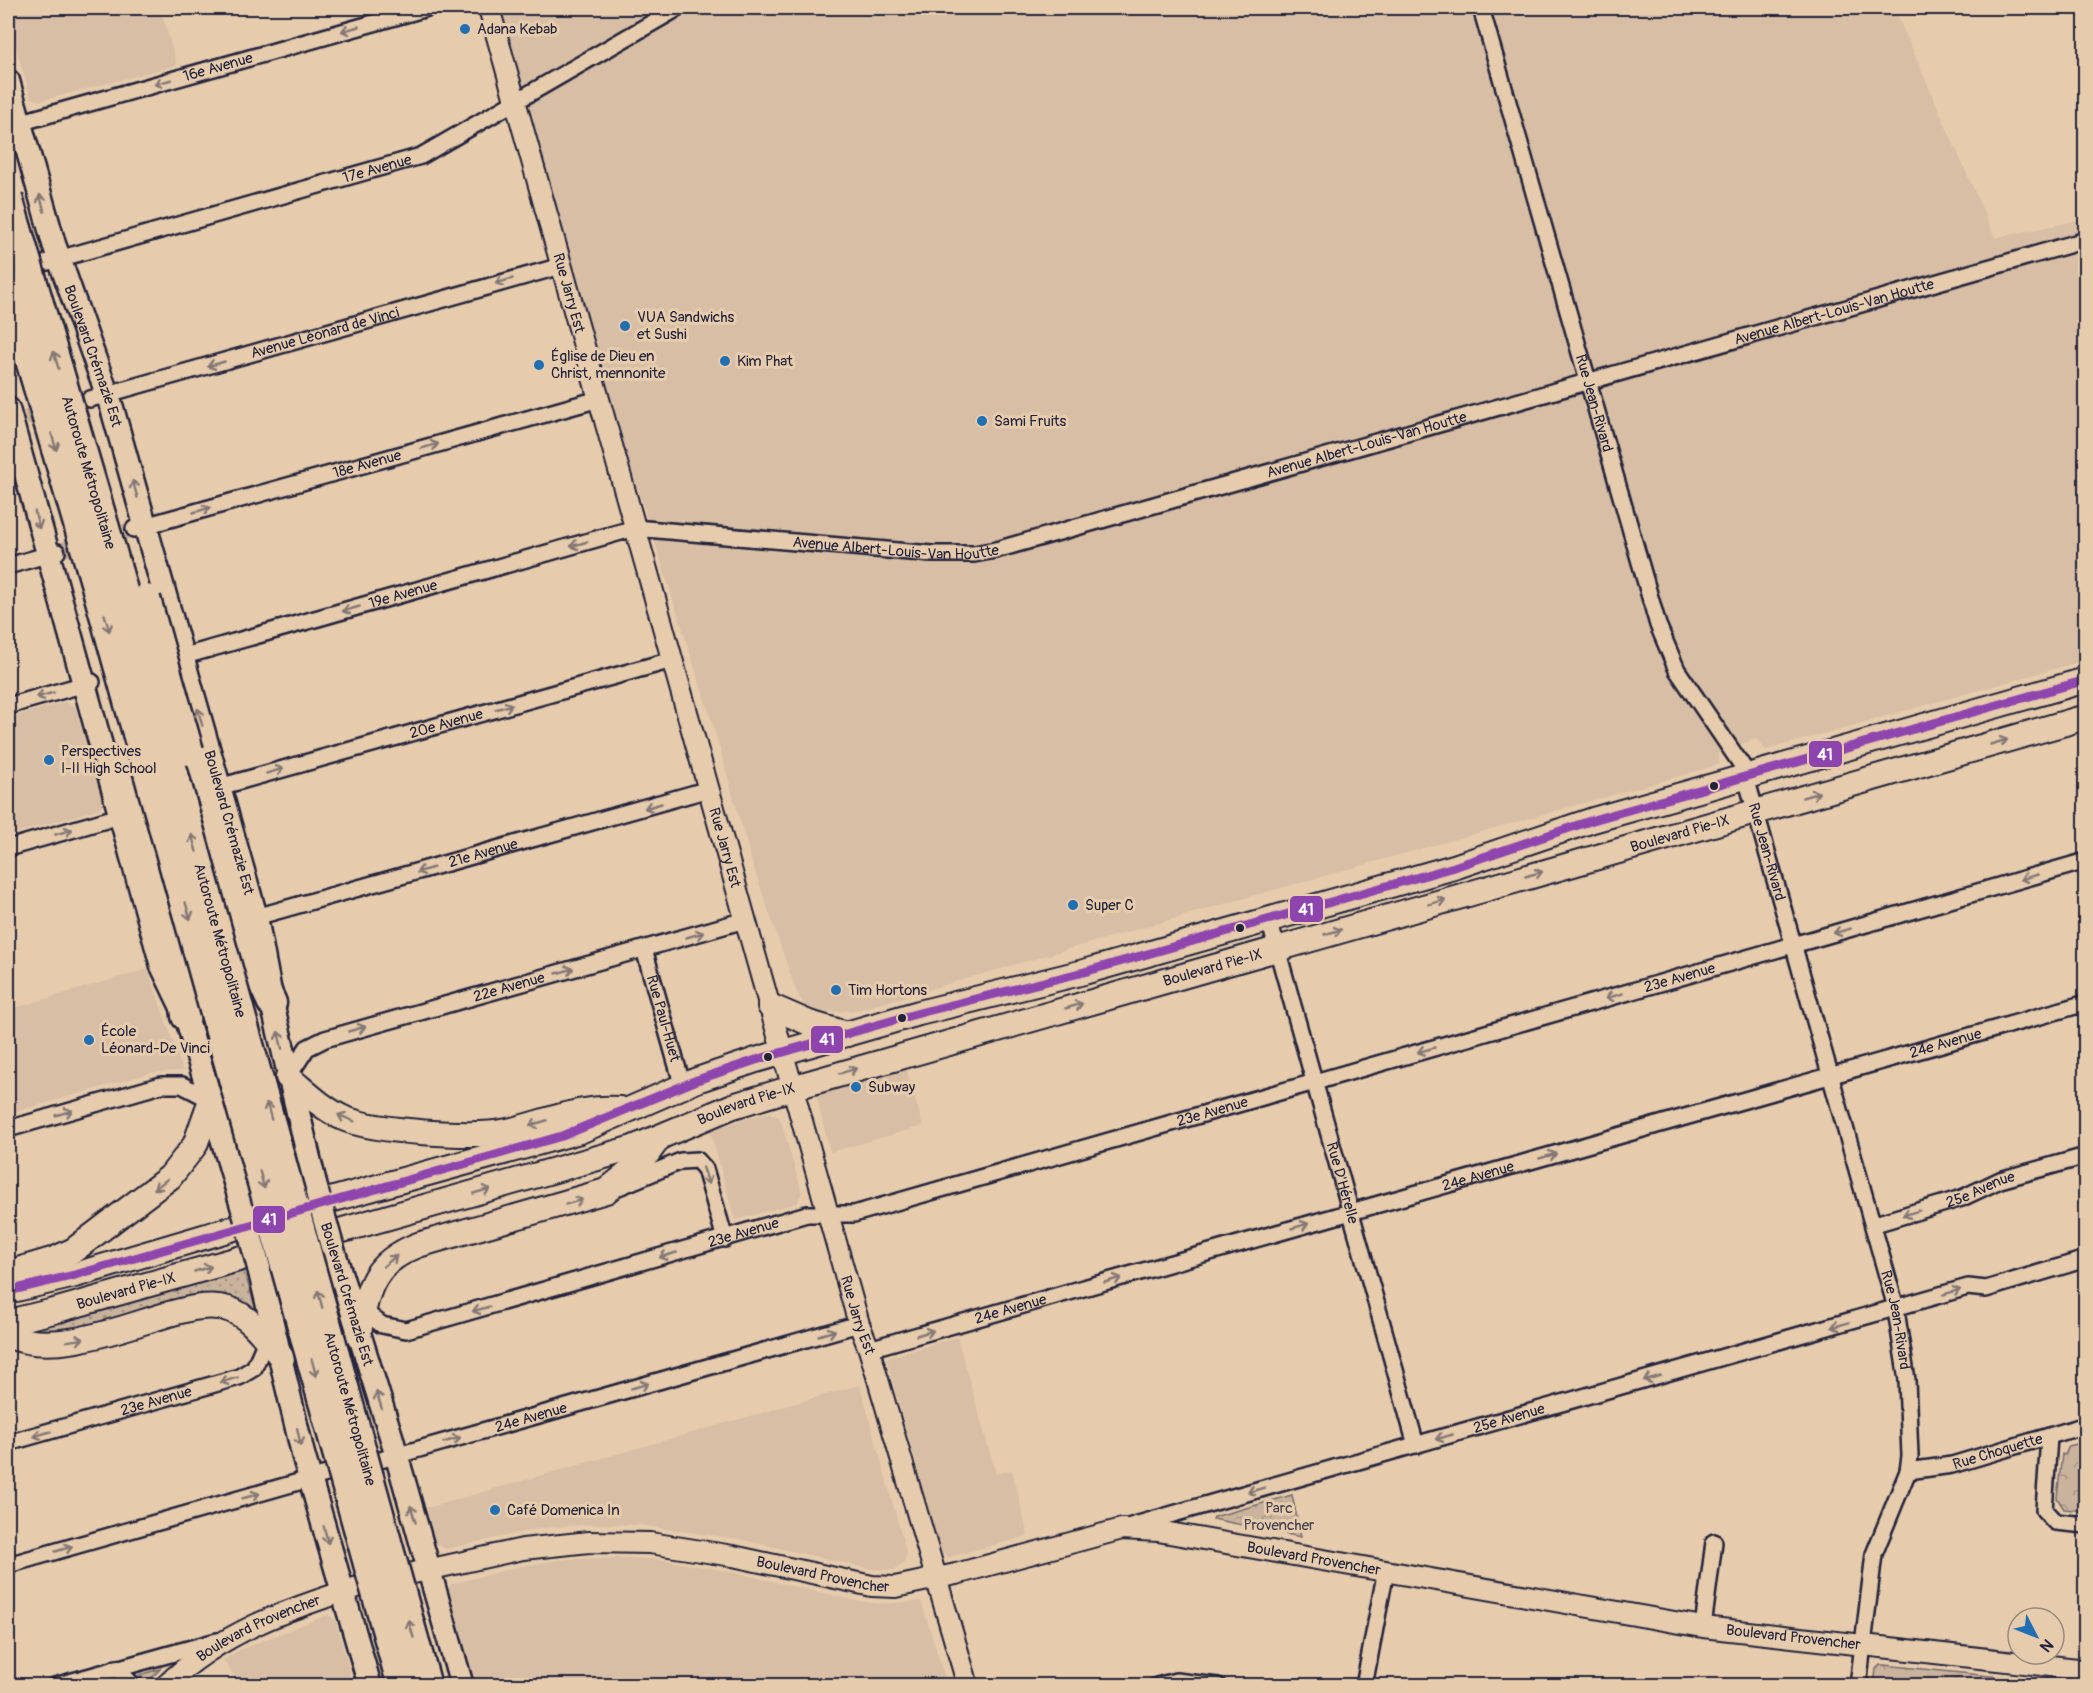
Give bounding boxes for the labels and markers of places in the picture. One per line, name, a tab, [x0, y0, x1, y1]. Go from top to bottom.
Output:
place label: Adana Kebab	[477, 20, 557, 39]
marker: Adana Kebab	[458, 22, 472, 36]
place label: VUA Sandwichs et Sushi	[637, 308, 734, 344]
marker: VUA Sandwichs et Sushi	[618, 319, 632, 333]
place label: Église de Dieu en Christ, mennonite	[551, 347, 666, 383]
place label: Kim Phat	[737, 352, 794, 371]
marker: Kim Phat	[718, 354, 732, 368]
marker: Église de Dieu en Christ, mennonite	[532, 358, 546, 372]
place label: Sami Fruits	[994, 412, 1067, 431]
marker: Sami Fruits	[975, 414, 989, 428]
place label: Perspectives I-II High School	[61, 742, 157, 778]
marker: Perspectives I-II High School	[42, 753, 56, 767]
unlabelled marker	[1708, 780, 1720, 792]
place label: Super C	[1085, 896, 1134, 915]
marker: Super C	[1066, 898, 1080, 912]
unlabelled marker	[1234, 922, 1246, 934]
place label: Tim Hortons	[848, 981, 927, 1000]
marker: Tim Hortons	[829, 983, 843, 997]
unlabelled marker	[896, 1012, 908, 1024]
place label: École Léonard-De Vinci	[101, 1022, 210, 1058]
marker: École Léonard-De Vinci	[82, 1033, 96, 1047]
unlabelled marker	[762, 1051, 774, 1063]
place label: Subway	[868, 1078, 916, 1097]
marker: Subway	[849, 1080, 863, 1094]
place label: Café Domenica In	[507, 1501, 620, 1520]
marker: Café Domenica In	[488, 1503, 502, 1517]

